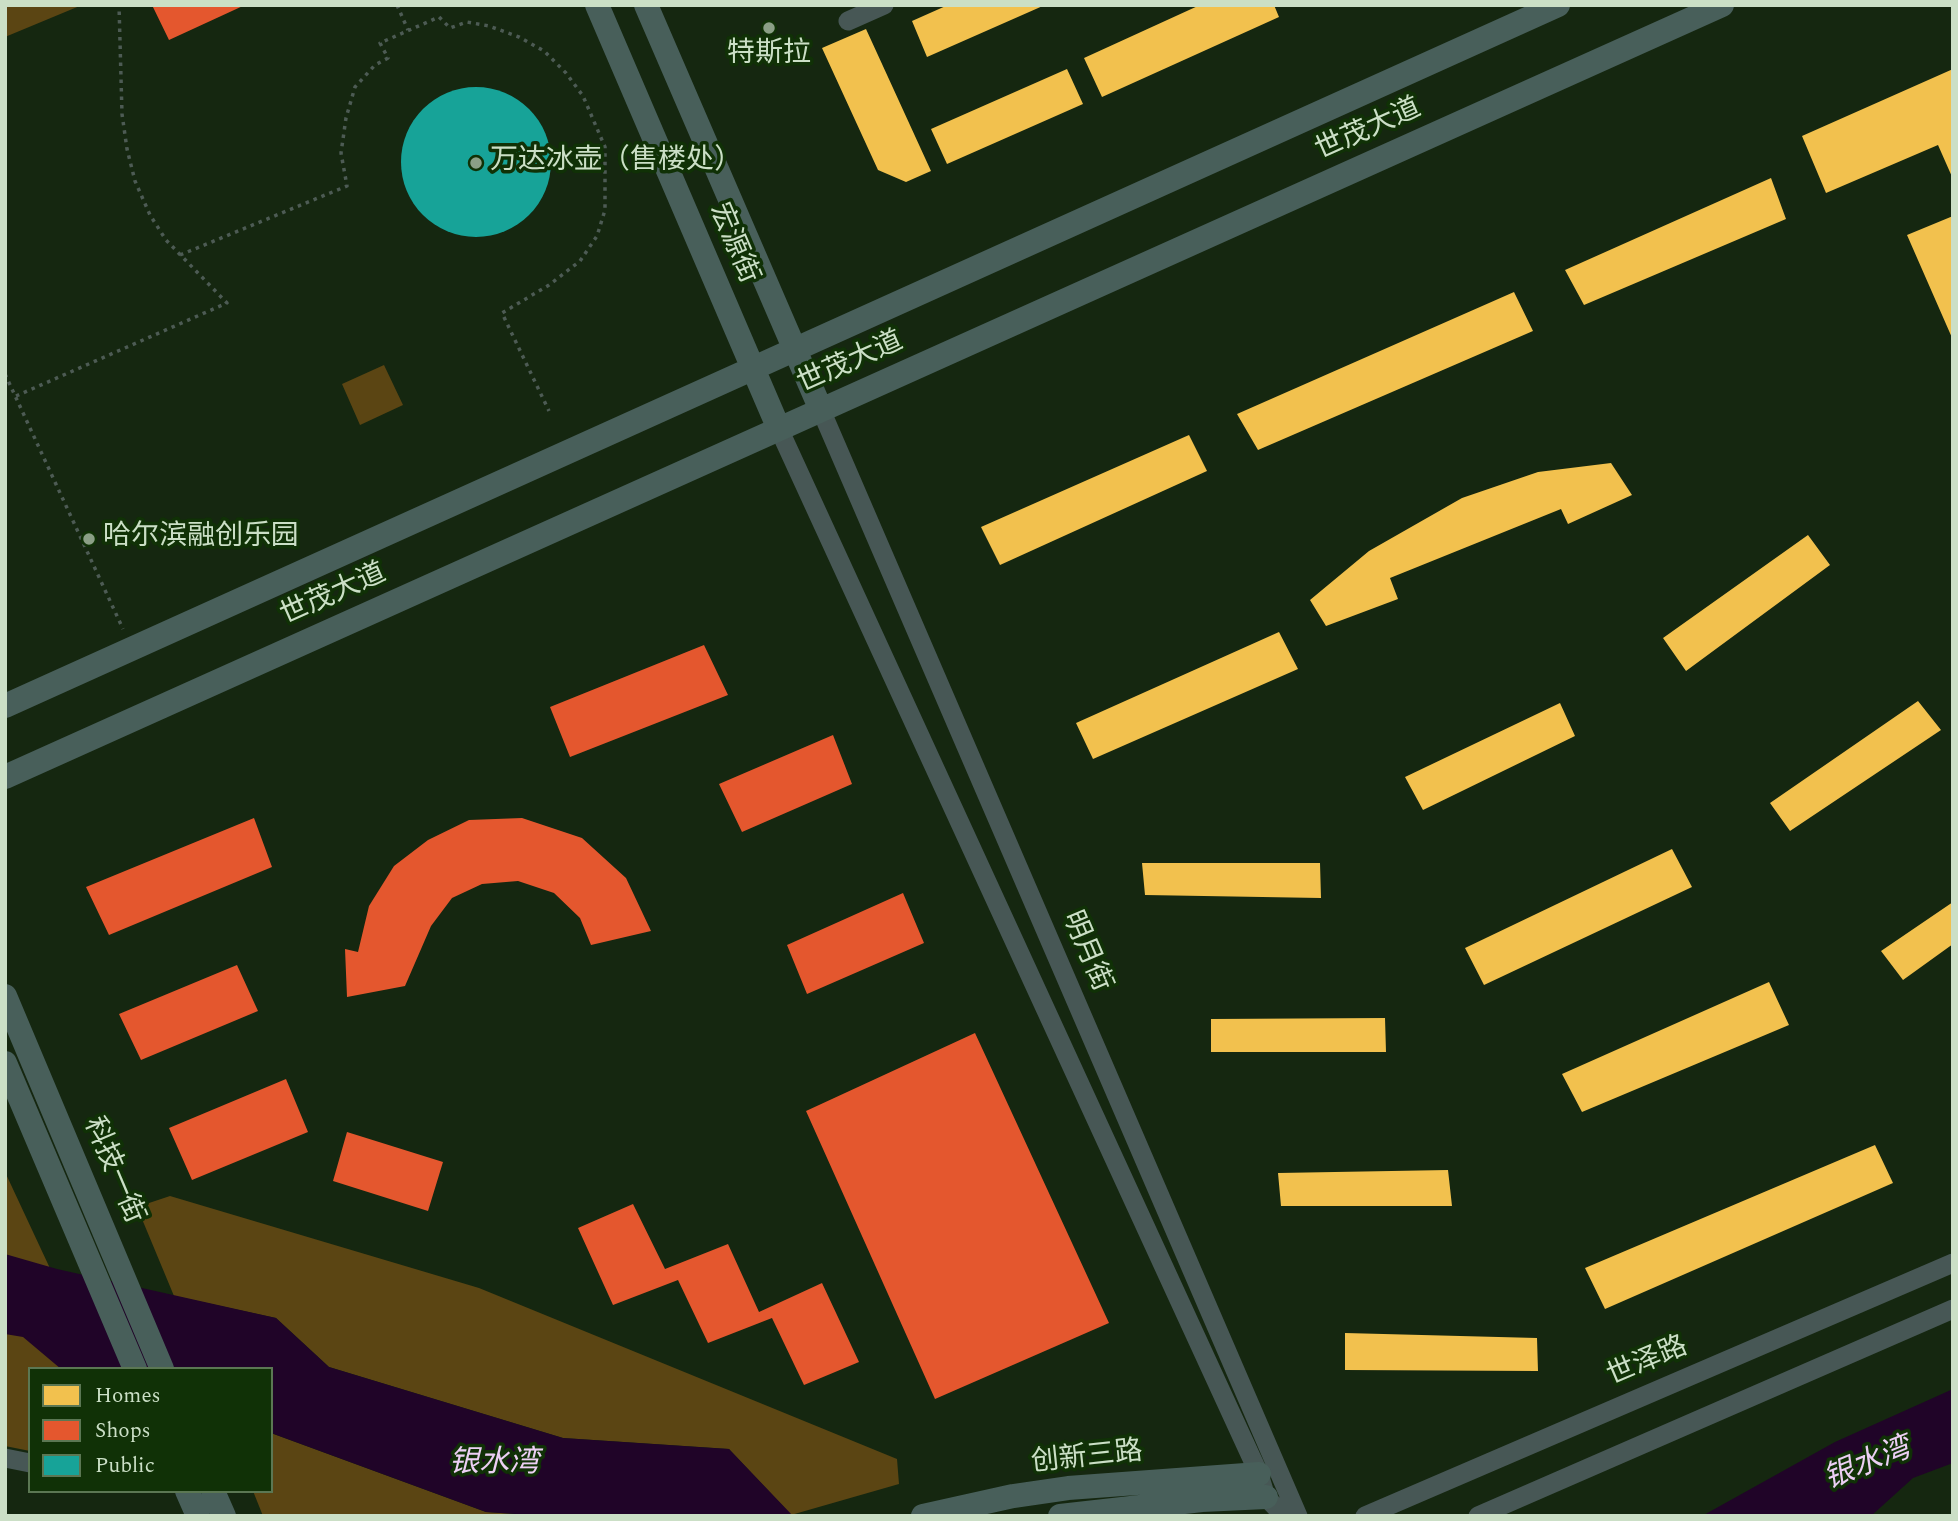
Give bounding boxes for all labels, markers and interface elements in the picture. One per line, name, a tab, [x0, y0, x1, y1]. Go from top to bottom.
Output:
marker: 特斯拉	[761, 20, 777, 36]
place label: 特斯拉	[727, 39, 811, 73]
street label: 世茂大道	[1311, 93, 1427, 169]
place label: 万达冰壶（售楼处）	[490, 146, 742, 180]
marker: 万达冰壶（售楼处）	[468, 155, 484, 171]
street label: 宏源街	[700, 199, 764, 289]
street label: 世茂大道	[793, 326, 909, 402]
place label: 哈尔滨融创乐园	[103, 522, 299, 556]
marker: 哈尔滨融创乐园	[81, 531, 97, 547]
street label: 世茂大道	[276, 558, 392, 634]
street label: 明月街	[1053, 907, 1117, 997]
street label: 科技一街	[75, 1113, 149, 1229]
street label: 世泽路	[1603, 1331, 1693, 1395]
legend	[28, 1367, 273, 1493]
text: Homes	[95, 1380, 161, 1412]
text: Shops	[95, 1415, 151, 1447]
water label: 银水湾	[1820, 1432, 1916, 1500]
street label: 创新三路	[1030, 1436, 1144, 1482]
water label: 银水湾	[449, 1447, 539, 1483]
text: Public	[95, 1450, 155, 1482]

